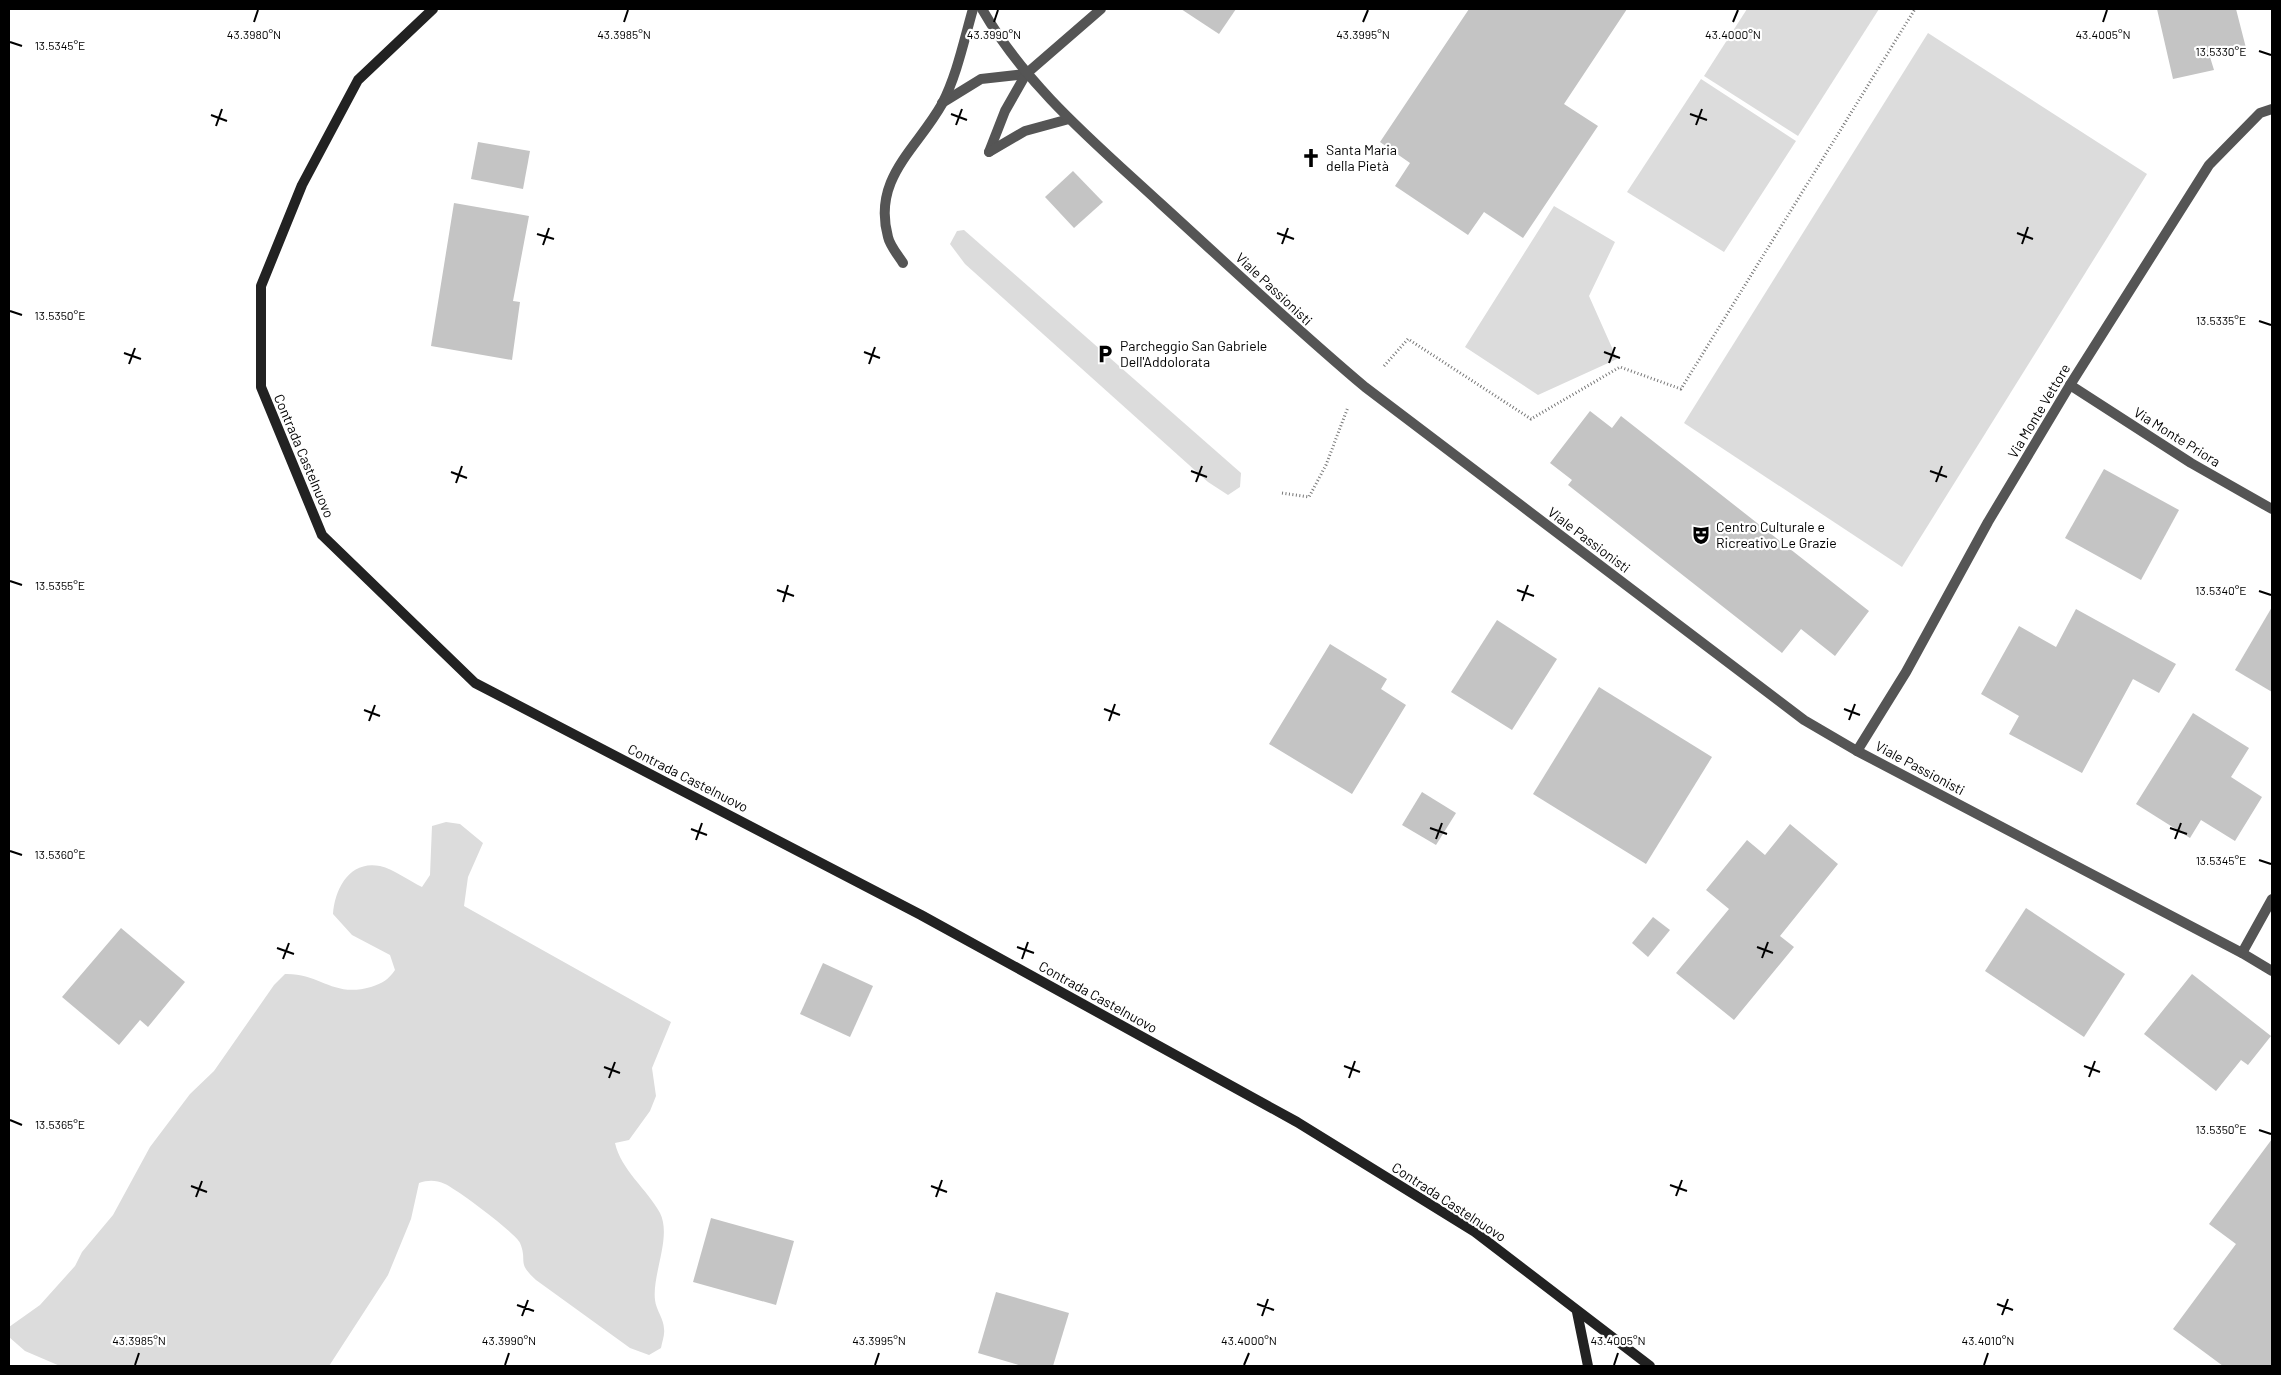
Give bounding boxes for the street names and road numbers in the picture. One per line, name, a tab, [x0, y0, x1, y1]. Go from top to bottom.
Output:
street label: Viale Passionisti	[1232, 249, 1316, 329]
street label: Via Monte Vettore	[2004, 360, 2073, 461]
street label: Contrada Castelnuovo	[271, 391, 338, 520]
street label: Via Monte Priora	[2131, 403, 2224, 470]
street label: Viale Passionisti	[1545, 503, 1634, 576]
street label: Viale Passionisti	[1873, 737, 1968, 798]
street label: Contrada Castelnuovo	[625, 740, 751, 815]
street label: Contrada Castelnuovo	[1036, 957, 1160, 1036]
street label: Contrada Castelnuovo	[1389, 1158, 1510, 1245]

